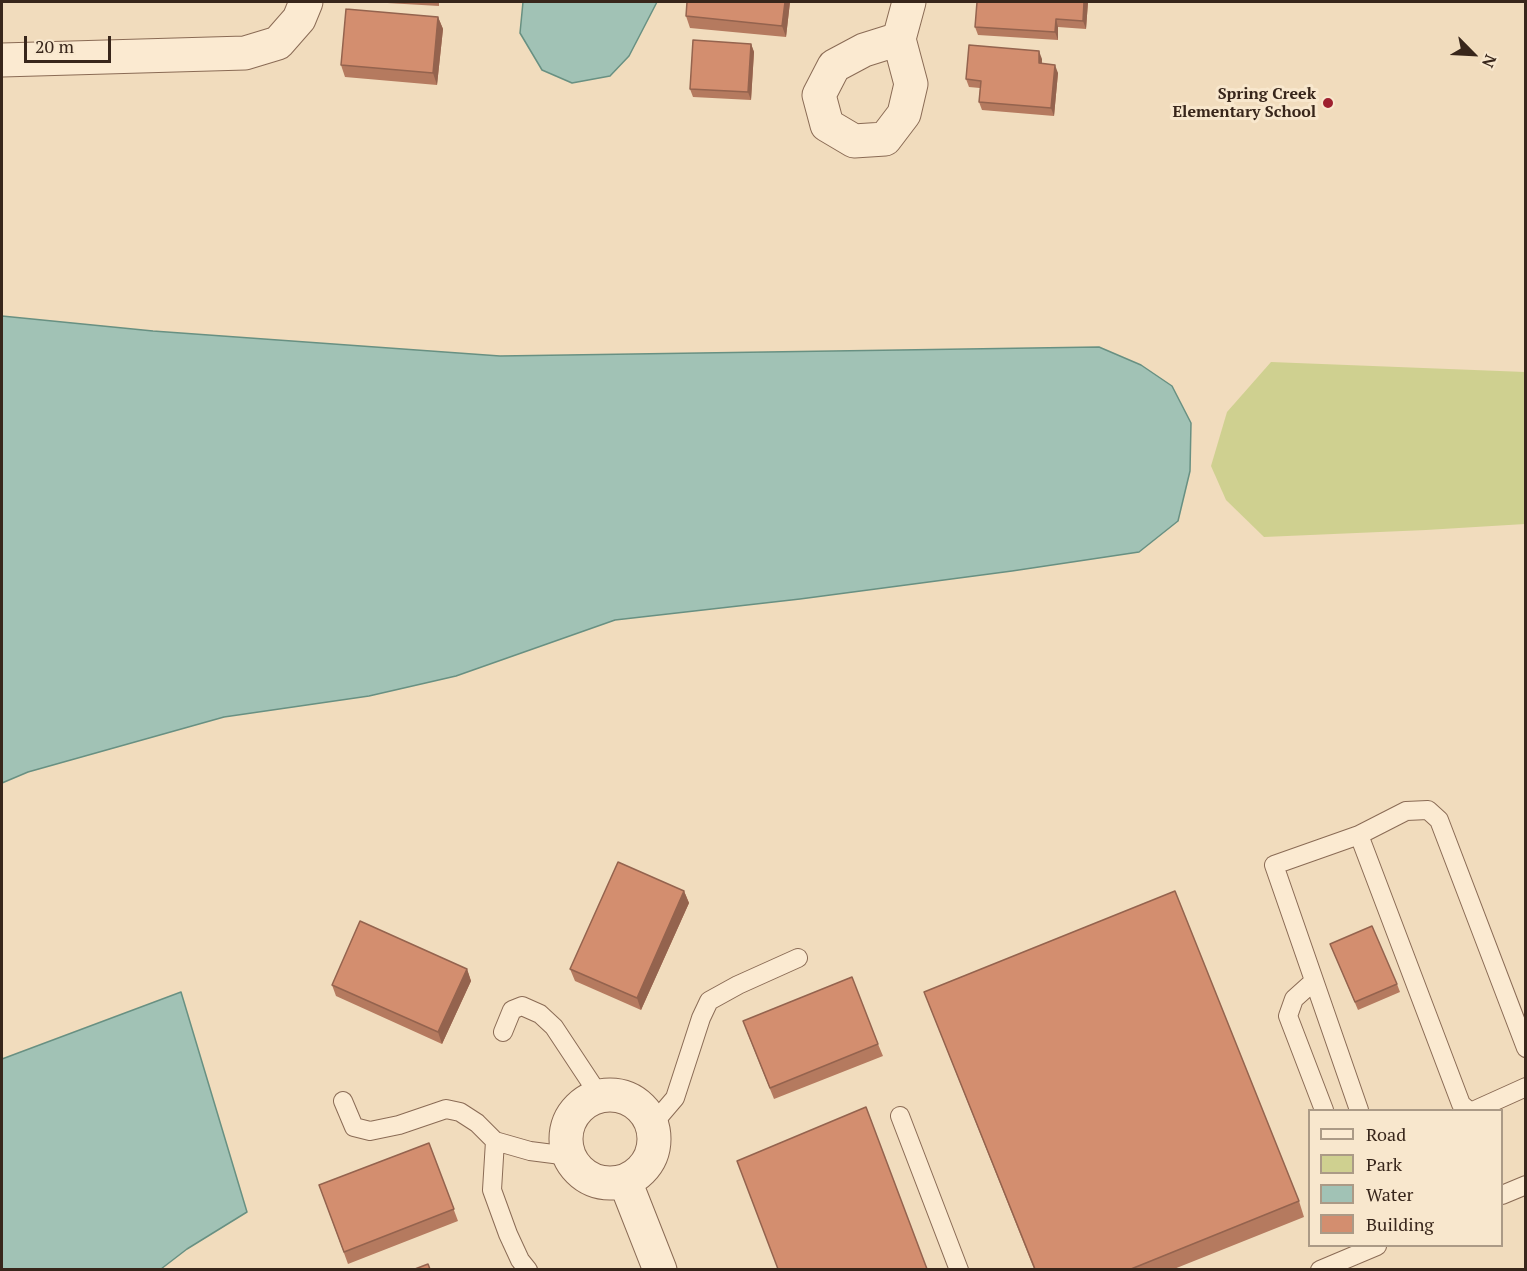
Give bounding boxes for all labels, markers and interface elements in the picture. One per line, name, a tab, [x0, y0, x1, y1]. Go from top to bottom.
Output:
scale bar	[27, 24, 114, 62]
north arrow	[1443, 24, 1503, 84]
text: 20 m	[35, 34, 74, 58]
text: N	[1477, 51, 1502, 71]
place label: Spring Creek Elementary School	[1172, 84, 1316, 122]
marker: Spring Creek Elementary School	[1321, 96, 1335, 110]
legend	[1308, 1109, 1503, 1247]
text: Road	[1366, 1122, 1406, 1146]
text: Park	[1366, 1152, 1402, 1176]
text: Water	[1366, 1182, 1413, 1206]
text: Building	[1366, 1212, 1434, 1236]

